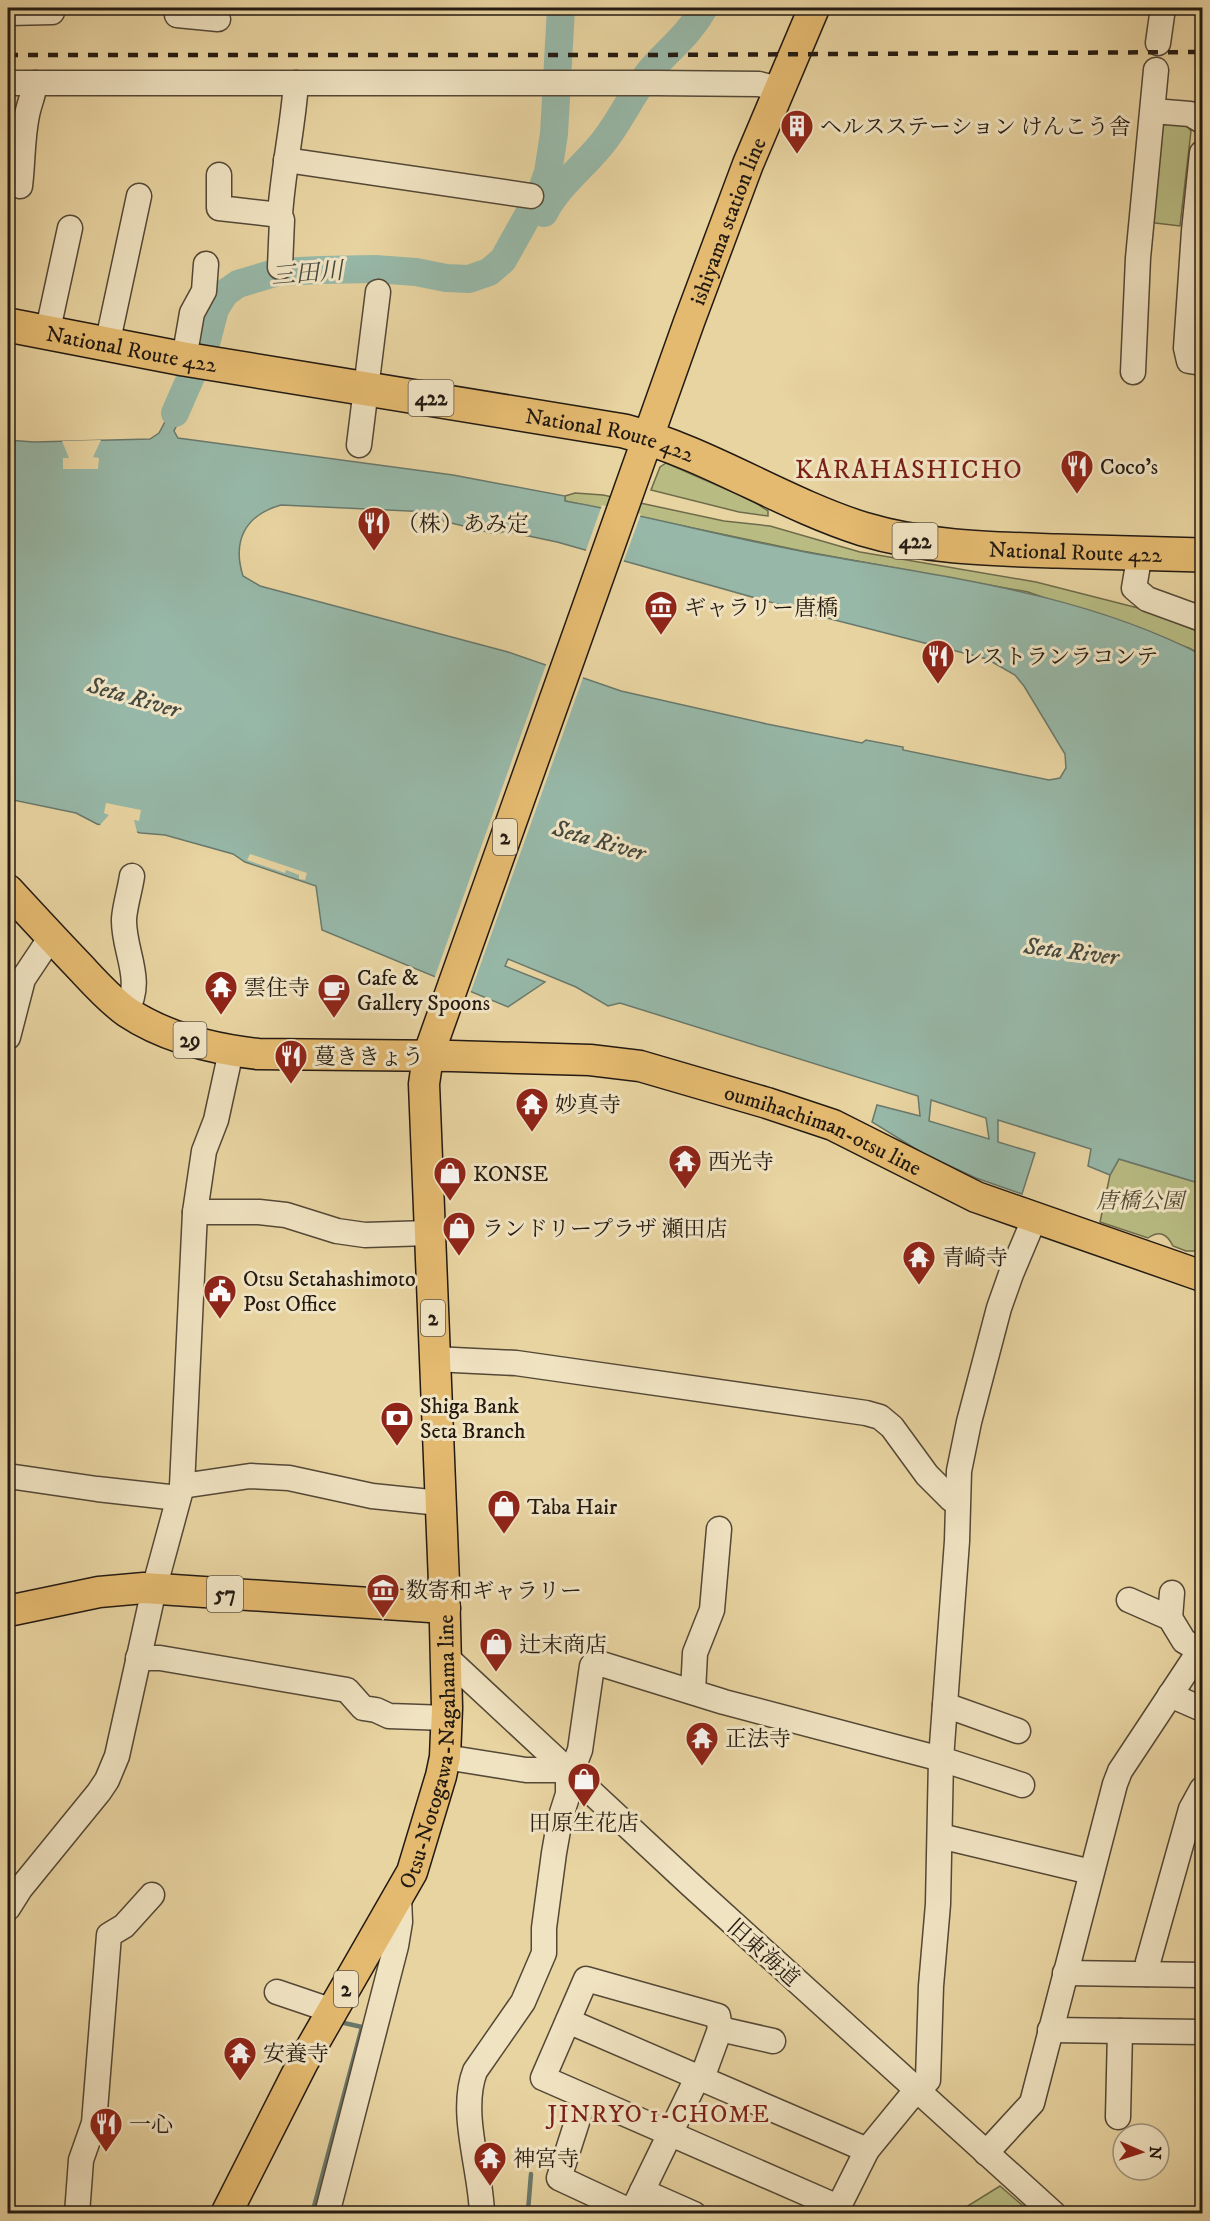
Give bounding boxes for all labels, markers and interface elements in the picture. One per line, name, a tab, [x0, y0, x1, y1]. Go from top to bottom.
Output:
building icon: ヘルスステーション けんこう舎	[779, 108, 815, 155]
place label: ヘルスステーション けんこう舎	[820, 114, 1131, 141]
street label: ishiyama station line	[685, 134, 773, 309]
water label: 三田川	[270, 256, 347, 292]
street label: National Route 422	[44, 321, 219, 379]
road number: 422	[408, 380, 454, 416]
street label: National Route 422	[523, 403, 698, 469]
restaurant icon: Coco's	[1059, 448, 1095, 495]
district label: KARAHASHICHO	[795, 454, 1023, 487]
place label: Coco's	[1100, 454, 1158, 481]
restaurant icon: （株）あみ定	[356, 505, 392, 552]
place label: （株）あみ定	[397, 511, 529, 538]
road number: 422	[892, 523, 938, 559]
street label: National Route 422	[988, 537, 1163, 569]
museum icon: ギャラリー唐橋	[643, 589, 679, 636]
place label: ギャラリー唐橋	[684, 595, 838, 622]
restaurant icon: レストランラコンテ	[920, 638, 956, 685]
place label: レストランラコンテ	[961, 644, 1158, 671]
water label: Seta River	[83, 670, 186, 726]
water label: Seta River	[548, 813, 651, 869]
road number: 2	[493, 819, 517, 855]
water label: Seta River	[1021, 931, 1122, 973]
place label: Cafe & Gallery Spoons	[357, 965, 490, 1017]
temple icon: 雲住寺	[203, 969, 239, 1016]
cafe icon: Cafe & Gallery Spoons	[316, 972, 352, 1019]
place label: 雲住寺	[244, 975, 310, 1002]
road number: 29	[174, 1022, 207, 1058]
restaurant icon: 蔓ききょう	[273, 1038, 309, 1085]
place label: 蔓ききょう	[314, 1044, 424, 1071]
street label: oumihachiman-otsu line	[721, 1079, 926, 1182]
temple icon: 妙真寺	[514, 1086, 550, 1133]
place label: 妙真寺	[555, 1092, 621, 1119]
temple icon: 西光寺	[667, 1143, 703, 1190]
place label: 西光寺	[708, 1149, 774, 1176]
shop icon: KONSE	[432, 1155, 468, 1202]
place label: KONSE	[473, 1161, 548, 1188]
park label: 唐橋公園	[1096, 1188, 1187, 1215]
shop icon: ランドリープラザ 瀬田店	[441, 1210, 477, 1257]
place label: ランドリープラザ 瀬田店	[482, 1216, 728, 1243]
temple icon: 青崎寺	[901, 1239, 937, 1286]
place label: 青崎寺	[942, 1245, 1008, 1272]
place label: Otsu Setahashimoto Post Office	[243, 1266, 416, 1318]
public building icon: Otsu Setahashimoto Post Office	[202, 1273, 238, 1320]
road number: 2	[421, 1300, 445, 1336]
place label: Shiga Bank Seta Branch	[420, 1393, 526, 1445]
bank icon: Shiga Bank Seta Branch	[379, 1400, 415, 1447]
shop icon: Taba Hair	[486, 1488, 522, 1535]
place label: Taba Hair	[527, 1494, 618, 1521]
museum icon: 数寄和ギャラリー	[365, 1572, 401, 1619]
road number: 57	[207, 1576, 243, 1612]
place label: 数寄和ギャラリー	[406, 1578, 582, 1605]
street label: Otsu-Notogawa-Nagahama line	[393, 1614, 462, 1894]
shop icon: 辻末商店	[478, 1626, 514, 1673]
place label: 辻末商店	[519, 1632, 607, 1659]
temple icon: 正法寺	[684, 1720, 720, 1767]
place label: 正法寺	[725, 1726, 791, 1753]
shop icon: 田原生花店	[566, 1761, 602, 1808]
place label: 田原生花店	[529, 1810, 639, 1837]
street label: 旧東海道	[721, 1914, 805, 1993]
road number: 2	[334, 1971, 358, 2007]
temple icon: 安養寺	[222, 2035, 258, 2082]
place label: 安養寺	[263, 2041, 329, 2068]
district label: JINRYO 1-CHOME	[546, 2100, 770, 2130]
restaurant icon: 一心	[88, 2106, 124, 2153]
place label: 一心	[129, 2112, 173, 2139]
north arrow	[1111, 2122, 1171, 2182]
temple icon: 神宮寺	[472, 2140, 508, 2187]
place label: 神宮寺	[513, 2146, 579, 2173]
text: N	[1145, 2146, 1165, 2160]

